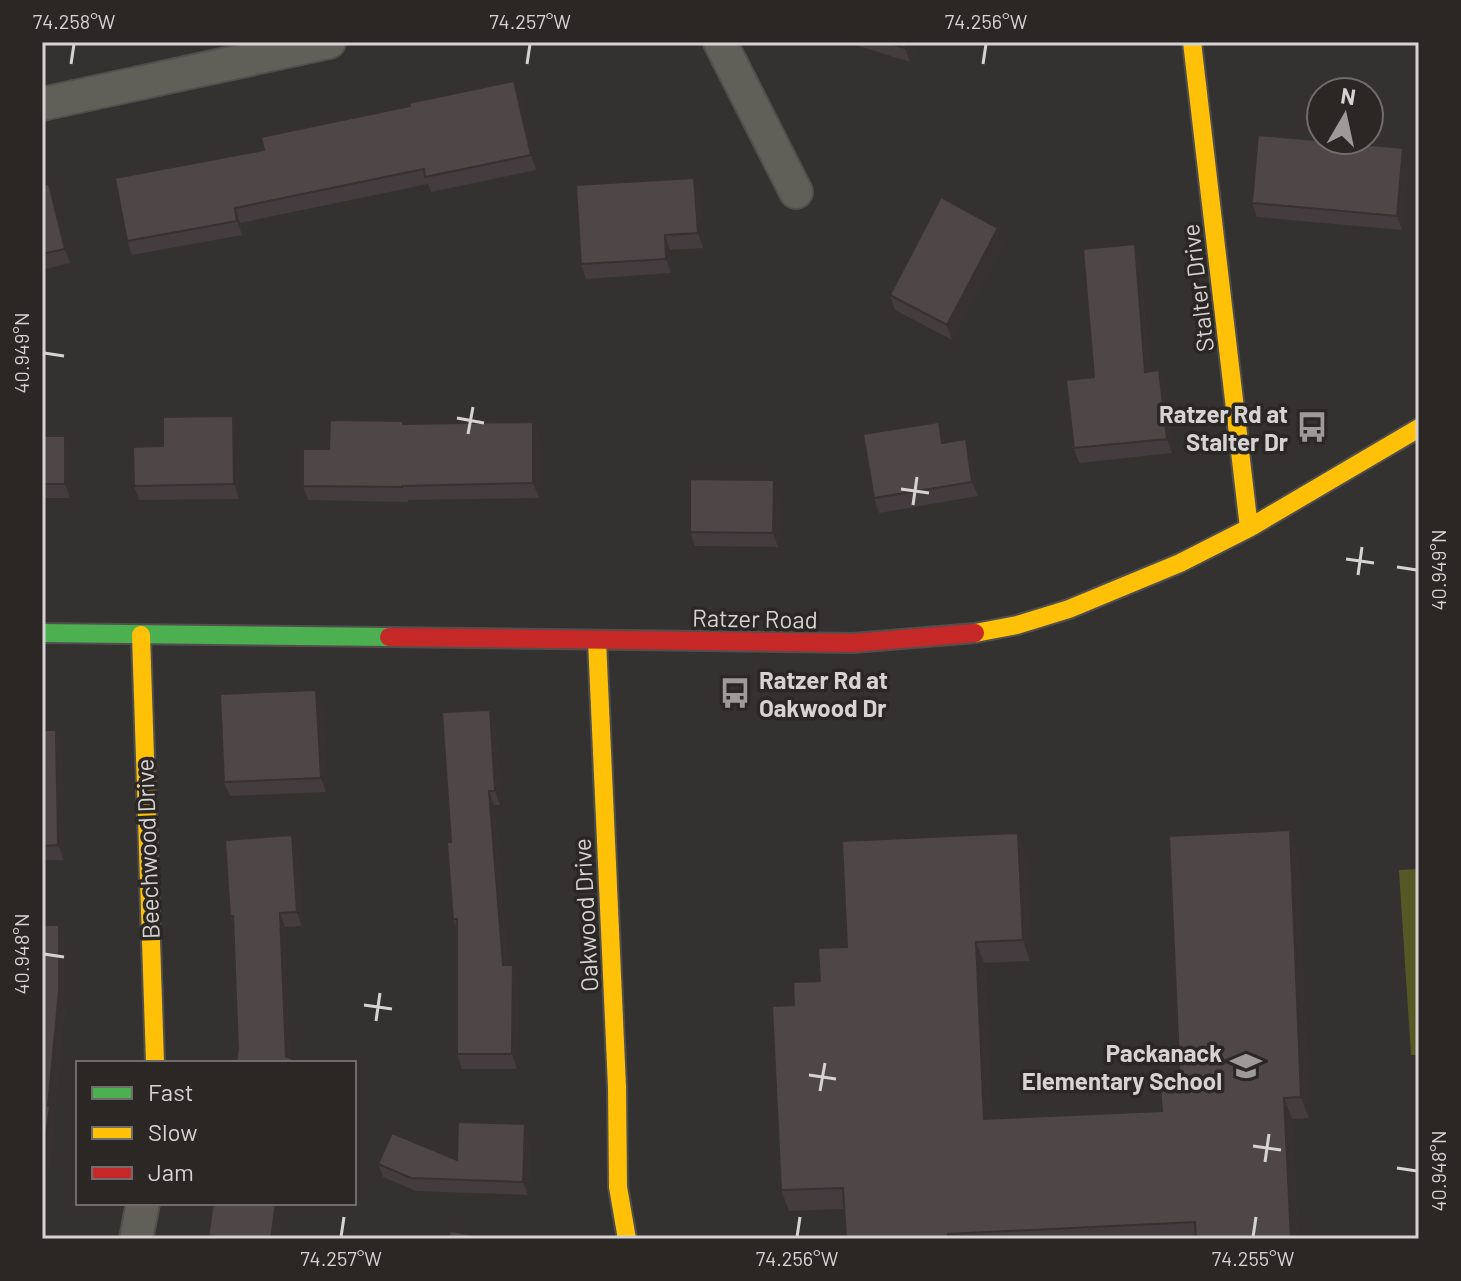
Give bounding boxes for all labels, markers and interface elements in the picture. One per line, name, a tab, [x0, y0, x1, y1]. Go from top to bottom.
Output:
text: 74.258°W	[33, 9, 116, 33]
text: 74.257°W	[489, 9, 571, 33]
text: 74.256°W	[945, 9, 1028, 33]
north arrow	[1305, 76, 1385, 156]
text: N	[1339, 81, 1358, 109]
street label: Stalter Drive	[1175, 222, 1219, 354]
text: 40.949°N	[9, 313, 33, 393]
place label: Ratzer Rd at Stalter Dr	[1159, 399, 1288, 456]
bus stop icon: Ratzer Rd at Stalter Dr	[1295, 410, 1329, 444]
text: 40.949°N	[1426, 530, 1450, 610]
street label: Ratzer Road	[692, 602, 818, 634]
place label: Ratzer Rd at Oakwood Dr	[759, 665, 888, 722]
bus stop icon: Ratzer Rd at Oakwood Dr	[718, 676, 752, 710]
street label: Beechwood Drive	[129, 758, 165, 940]
street label: Oakwood Drive	[567, 838, 603, 992]
text: 40.948°N	[9, 914, 33, 994]
place label: Packanack Elementary School	[1022, 1038, 1222, 1095]
school or university icon: Packanack Elementary School	[1229, 1049, 1263, 1083]
legend	[76, 1061, 356, 1205]
text: Fast	[148, 1077, 193, 1106]
text: Slow	[148, 1117, 197, 1146]
text: 40.948°N	[1426, 1131, 1450, 1211]
text: Jam	[148, 1157, 194, 1186]
text: 74.257°W	[300, 1246, 382, 1270]
text: 74.256°W	[756, 1246, 839, 1270]
text: 74.255°W	[1212, 1246, 1295, 1270]

